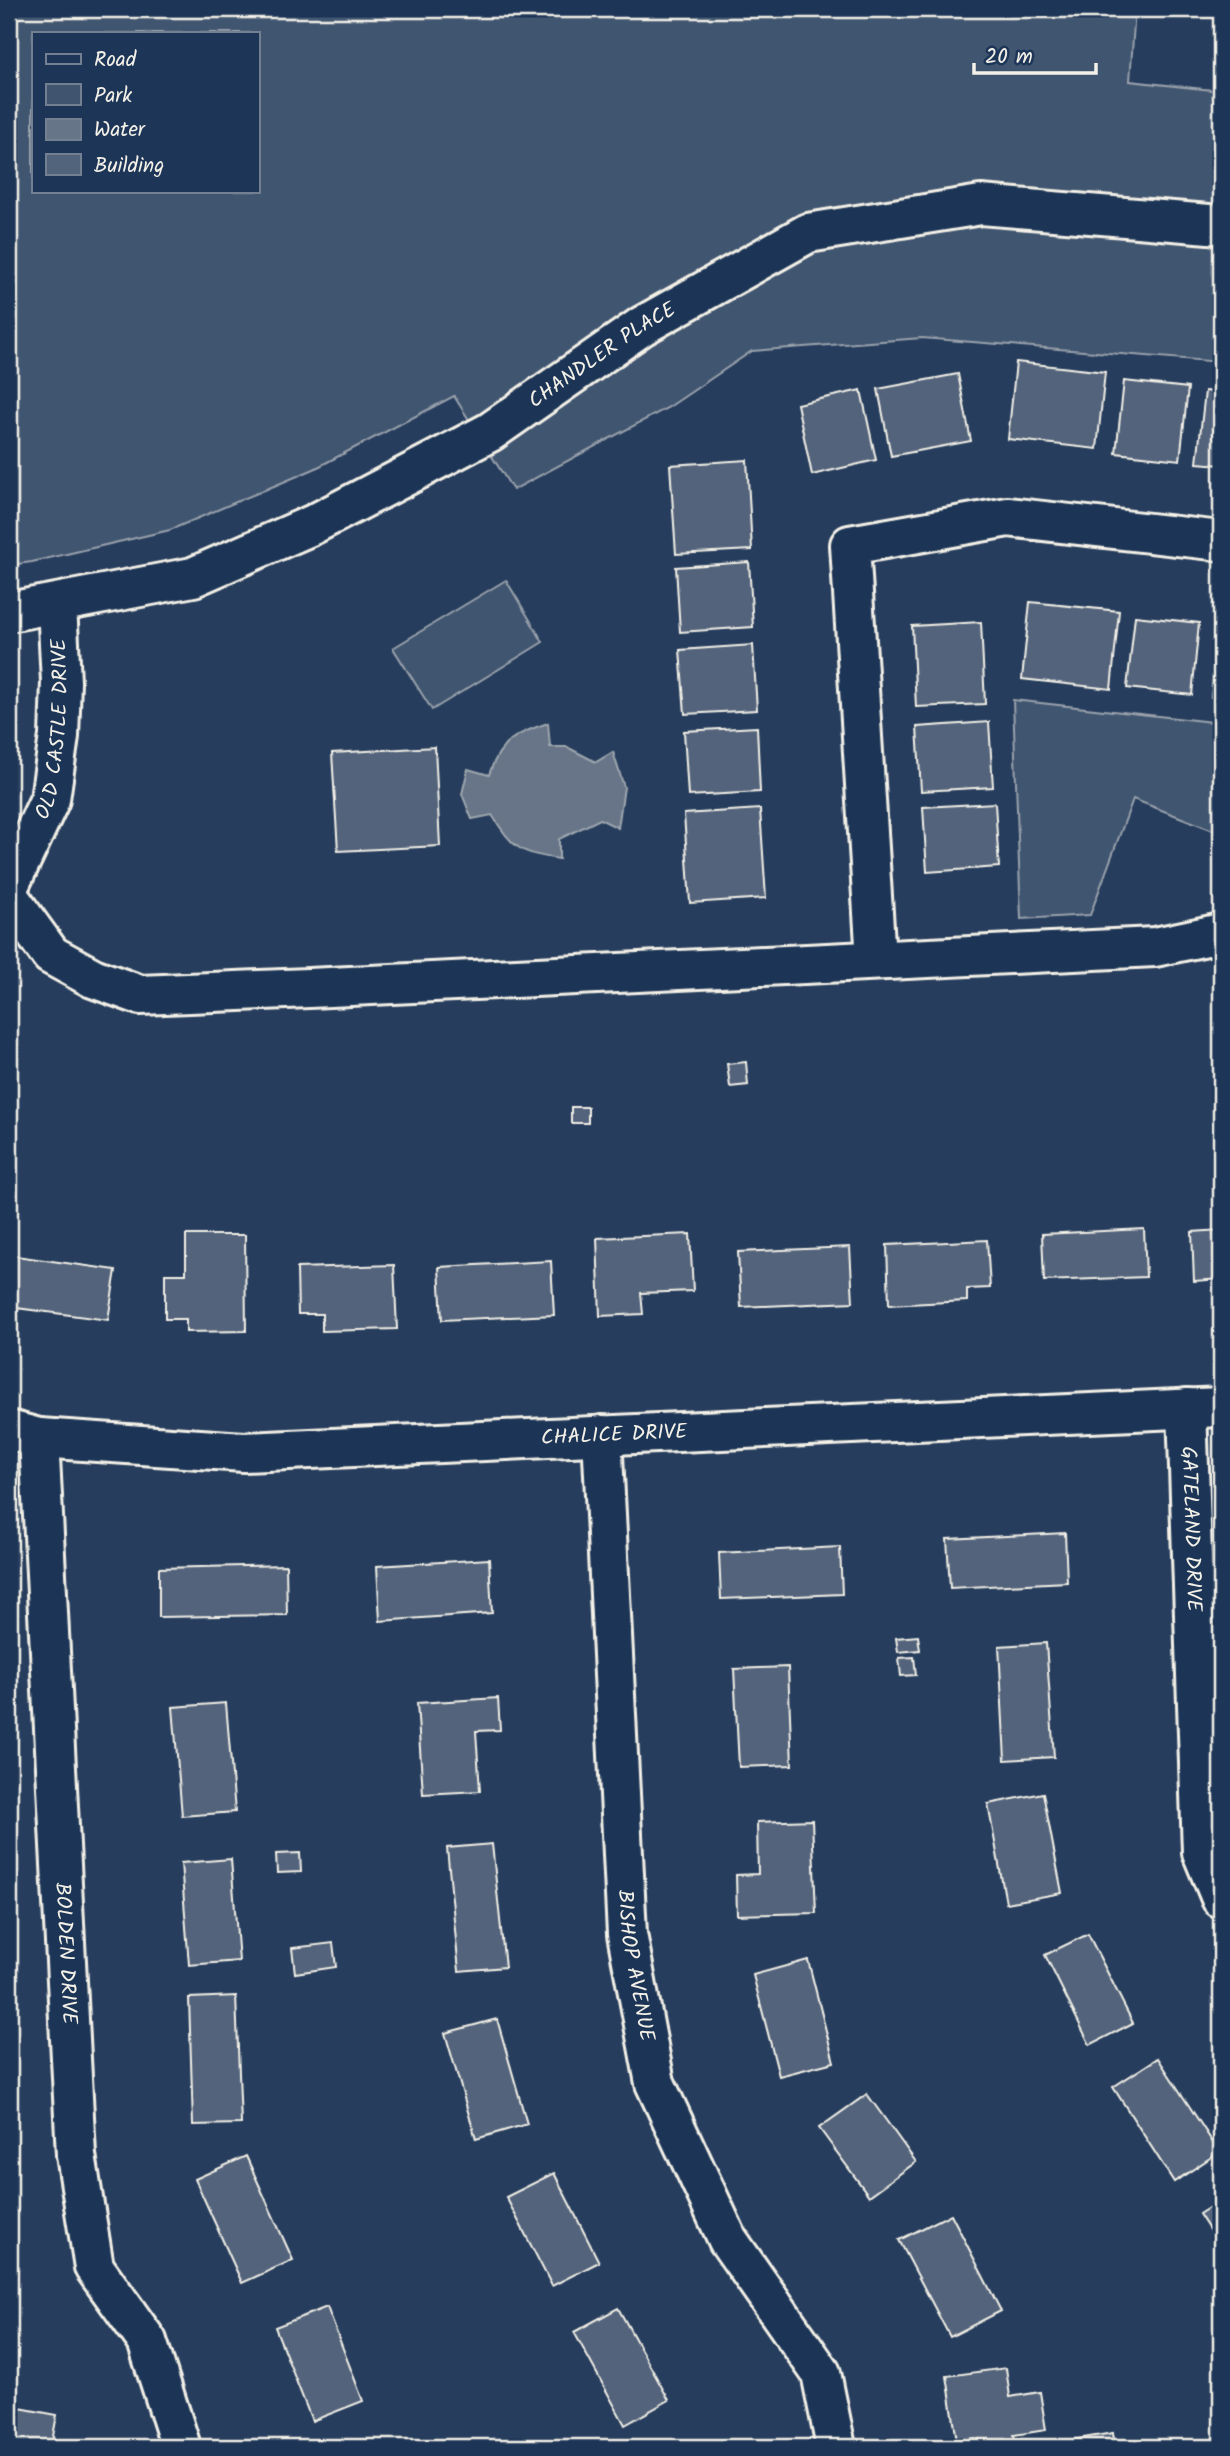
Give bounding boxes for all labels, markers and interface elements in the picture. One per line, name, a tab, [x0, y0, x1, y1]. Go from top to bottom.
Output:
legend	[32, 32, 259, 192]
scale bar	[974, 32, 1097, 76]
text: 20 m	[985, 41, 1033, 74]
text: Road	[94, 44, 137, 77]
text: Park	[94, 80, 132, 113]
text: Water	[94, 114, 146, 147]
text: Building	[94, 150, 164, 183]
street label: CHANDLER PLACE	[521, 293, 683, 417]
street label: OLD CASTLE DRIVE	[26, 637, 78, 825]
street label: CHALICE DRIVE	[540, 1415, 689, 1455]
street label: GATELAND DRIVE	[1172, 1446, 1210, 1613]
street label: BOLDEN DRIVE	[45, 1882, 86, 2026]
street label: BISHOP AVENUE	[608, 1889, 663, 2045]

